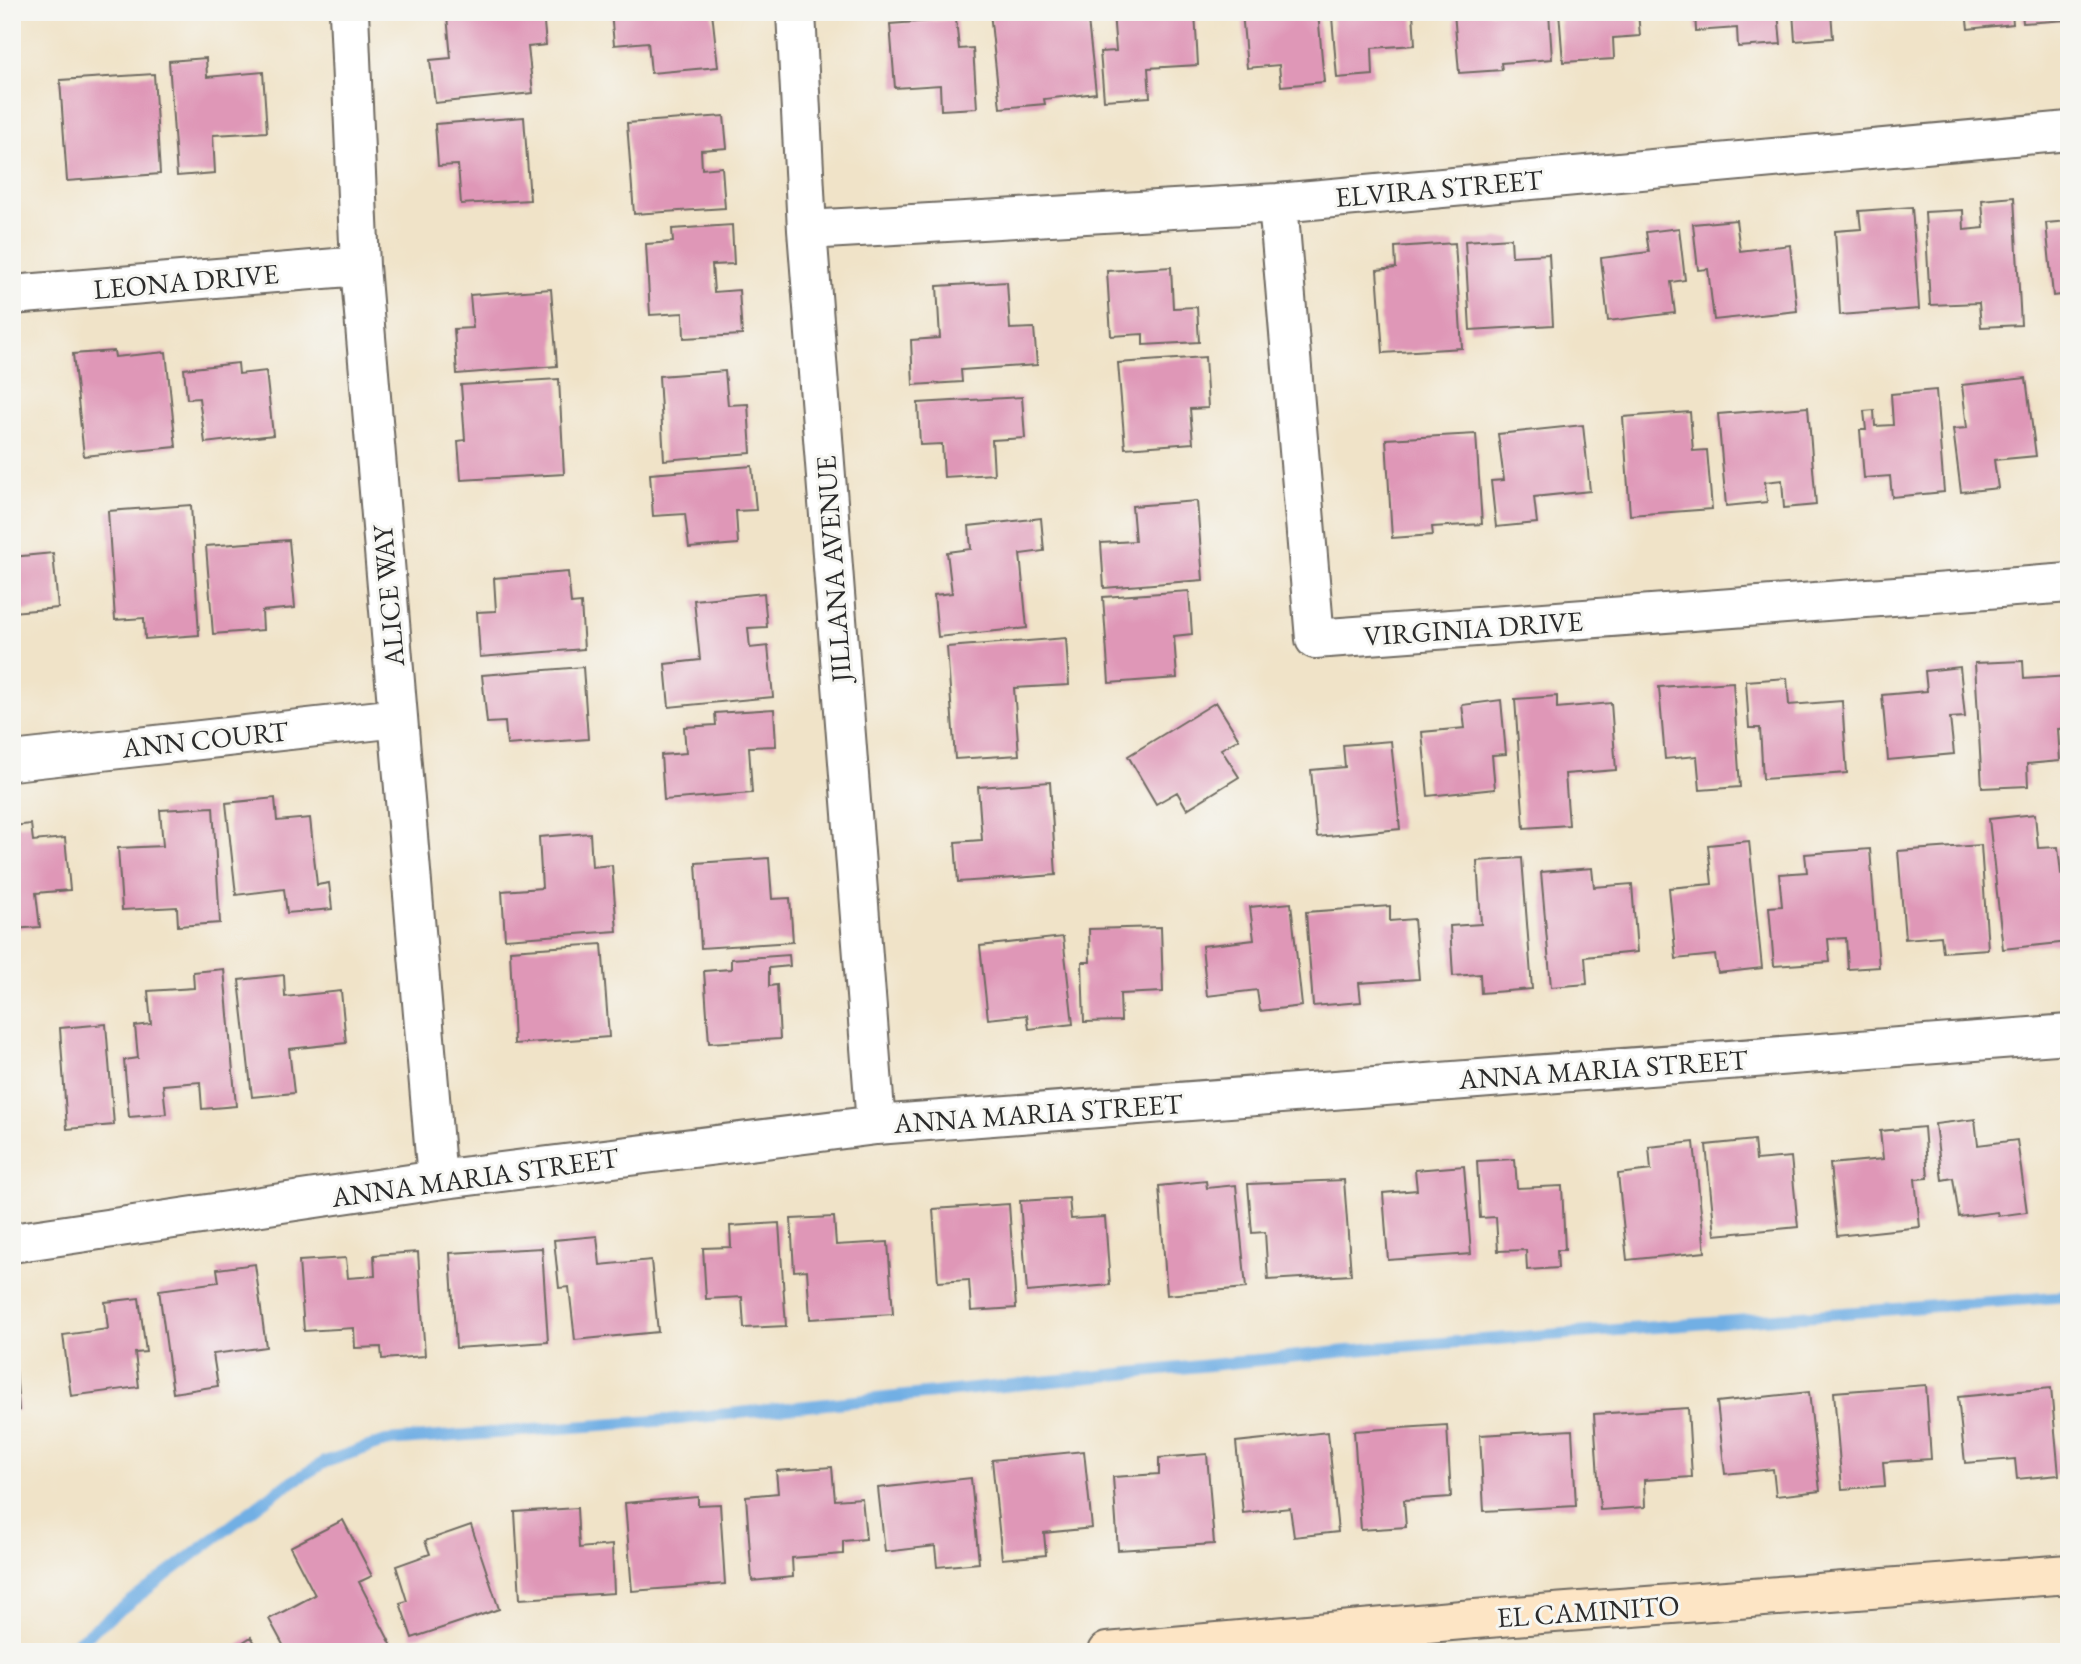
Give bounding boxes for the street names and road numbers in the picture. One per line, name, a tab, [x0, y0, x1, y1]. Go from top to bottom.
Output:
street label: ELVIRA STREET	[1334, 161, 1545, 215]
street label: LEONA DRIVE	[92, 255, 280, 307]
street label: JILLANA AVENUE	[807, 454, 859, 685]
street label: ALICE WAY	[364, 522, 412, 669]
street label: VIRGINIA DRIVE	[1362, 602, 1584, 654]
street label: ANN COURT	[119, 712, 290, 766]
street label: ANNA MARIA STREET	[1456, 1041, 1749, 1097]
street label: ANNA MARIA STREET	[891, 1085, 1184, 1141]
street label: ANNA MARIA STREET	[328, 1139, 621, 1215]
street label: EL CAMINITO	[1495, 1587, 1681, 1635]

